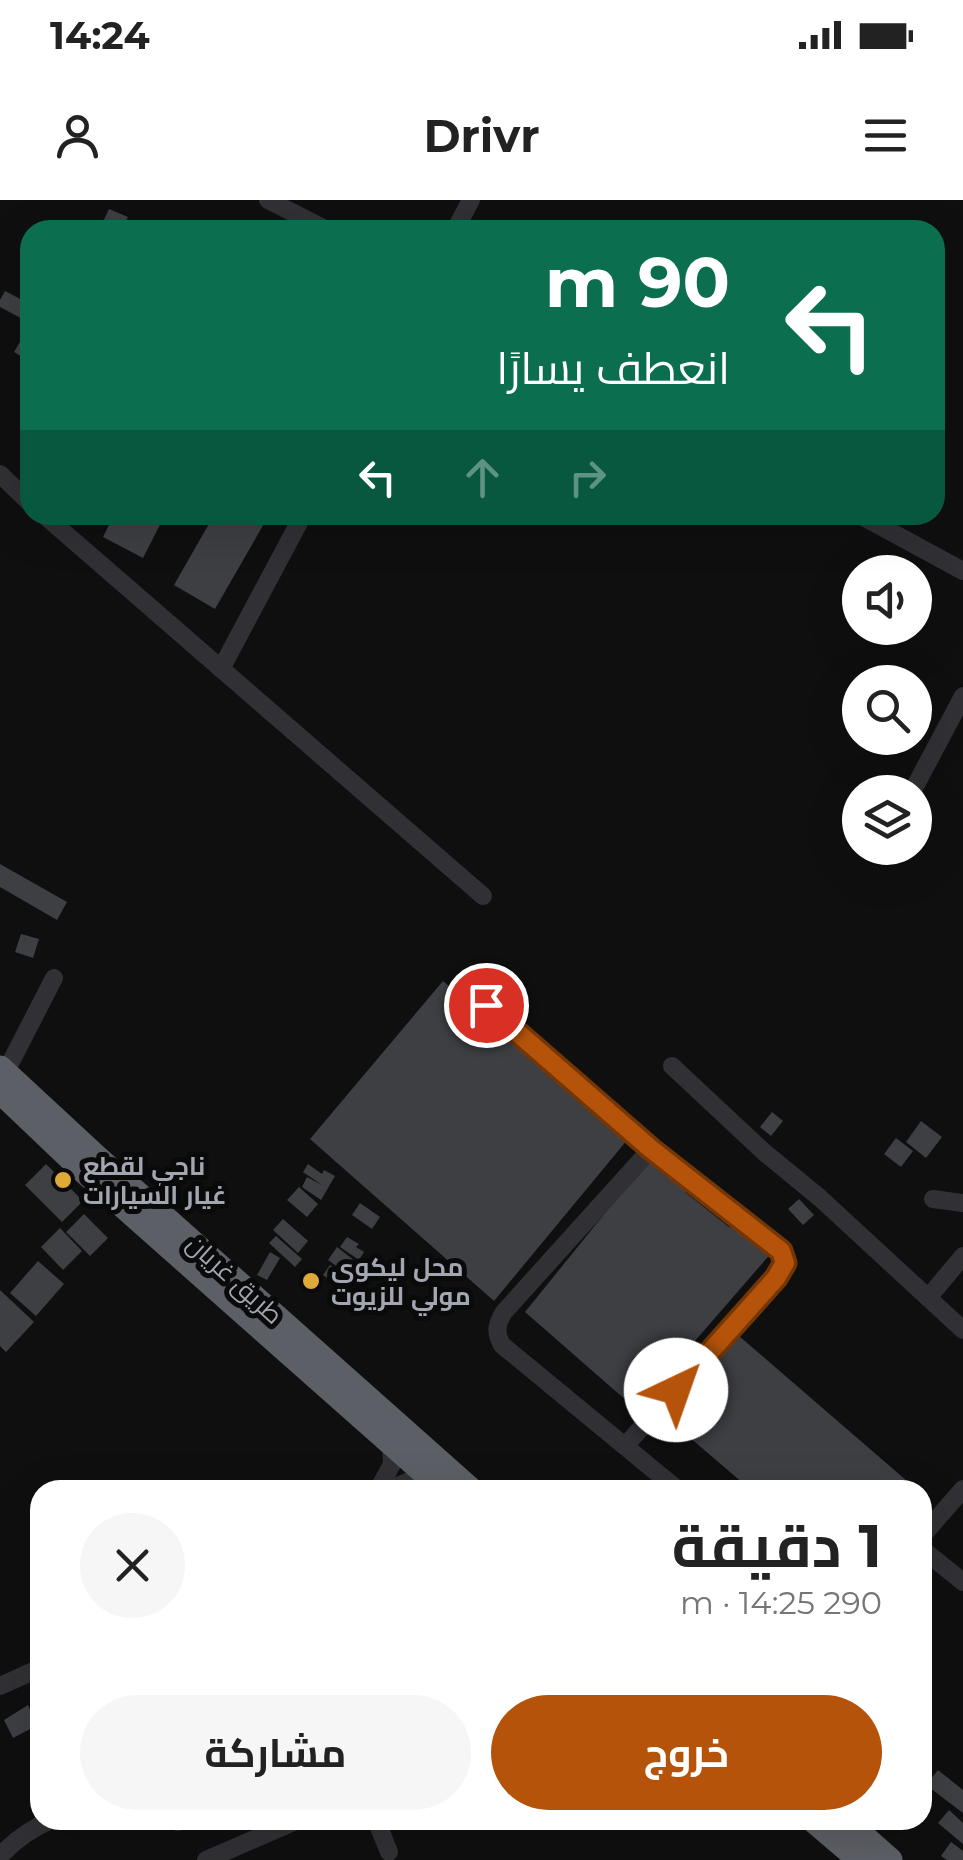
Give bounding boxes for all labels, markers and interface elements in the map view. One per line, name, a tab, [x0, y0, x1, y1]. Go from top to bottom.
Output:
text: 14:24	[50, 12, 150, 59]
icon: person	[50, 108, 105, 163]
text: Drivr	[423, 108, 540, 163]
icon: menu	[858, 108, 913, 163]
text: 90 m	[545, 239, 730, 325]
icon: left	[765, 260, 895, 390]
text: انعطف يسارًا	[496, 340, 730, 395]
icon: left	[350, 450, 405, 505]
icon: ahead	[455, 450, 510, 505]
icon: right	[560, 450, 615, 505]
map controls	[842, 555, 932, 865]
button: sound	[842, 555, 932, 645]
button: search	[842, 665, 932, 755]
button: layers	[842, 775, 932, 865]
pin	[444, 963, 529, 1048]
icon: arrive	[459, 978, 514, 1033]
place label: ناجي لقطع غيار السيارات	[83, 1151, 227, 1210]
marker: ناجي لقطع غيار السيارات	[52, 1169, 74, 1191]
street label: طريق غريان	[180, 1228, 289, 1331]
place label: محل ليكوي مولي للزيوت	[331, 1252, 471, 1316]
marker: محل ليكوي مولي للزيوت	[300, 1270, 322, 1292]
position arrow	[624, 1338, 728, 1442]
text: 1 دقيقة	[672, 1509, 882, 1582]
button: close	[80, 1513, 185, 1618]
text: 290 m · 14:25	[680, 1583, 882, 1622]
button: مشاركة	[80, 1695, 471, 1810]
button: خروج	[491, 1695, 882, 1810]

